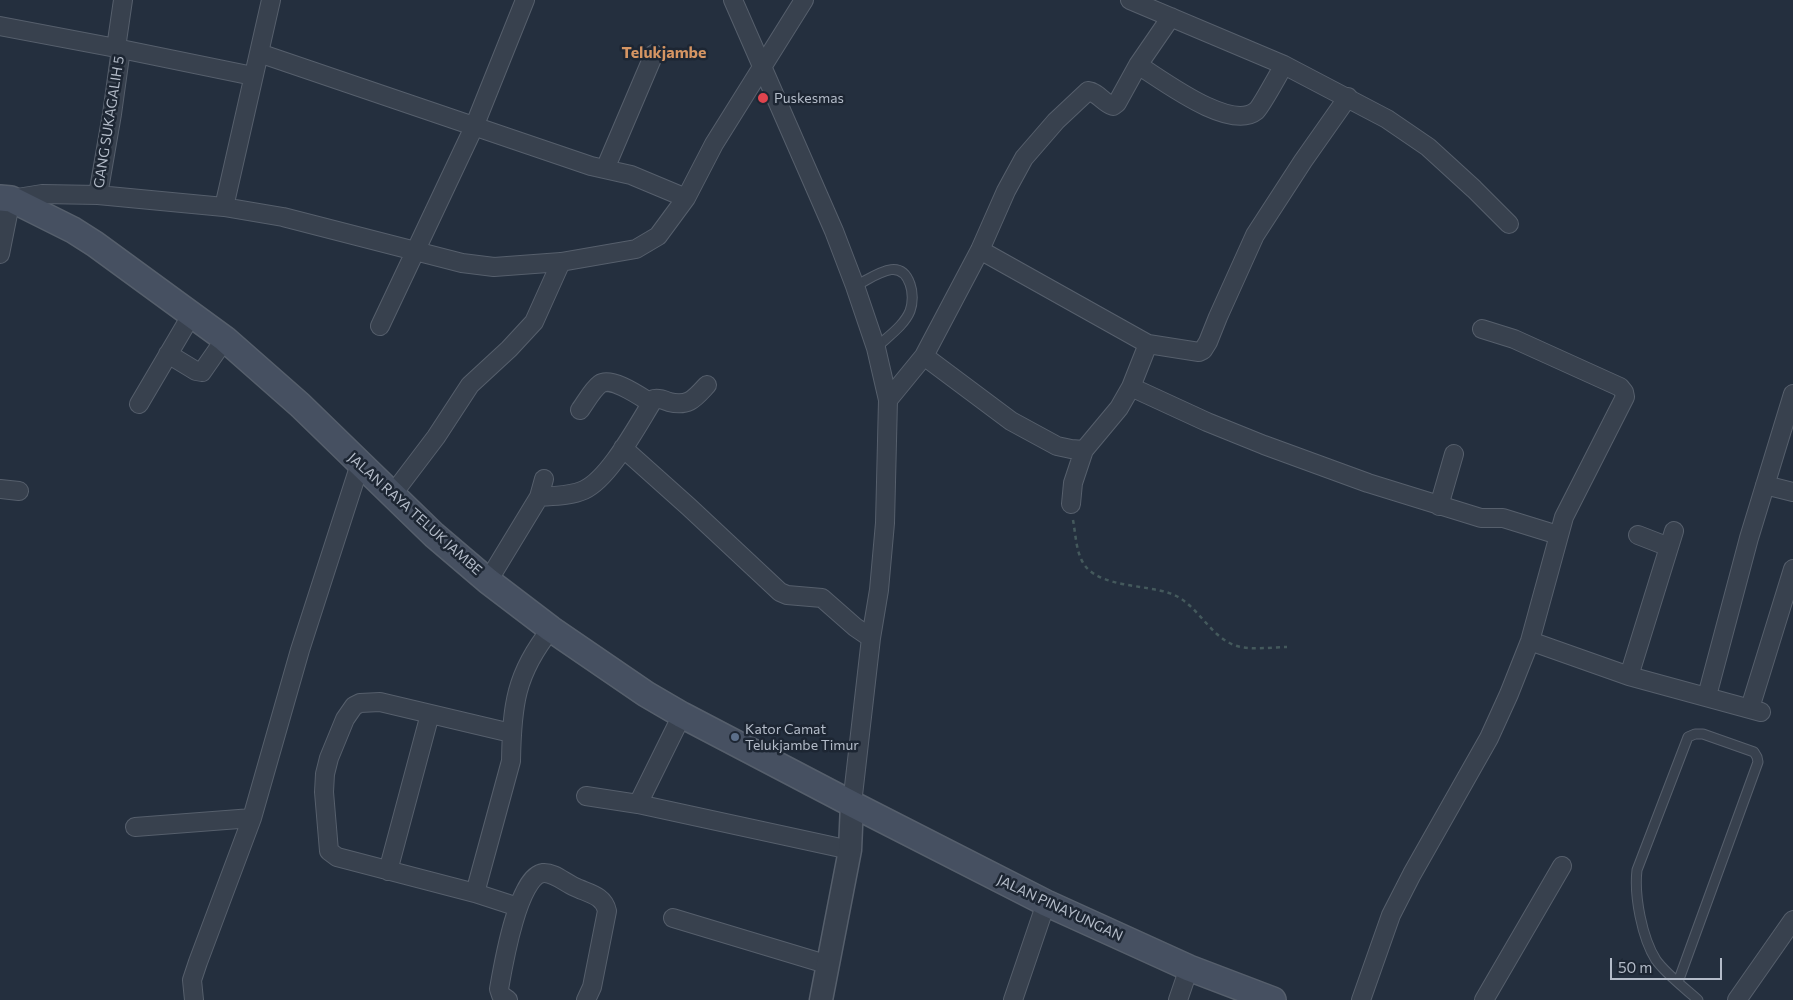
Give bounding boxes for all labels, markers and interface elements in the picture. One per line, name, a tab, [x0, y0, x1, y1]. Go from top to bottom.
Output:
district label: Telukjambe	[622, 43, 706, 63]
street label: GANG SUKAGALIH 5	[90, 55, 128, 189]
place label: Puskesmas	[774, 90, 844, 106]
marker: Puskesmas	[756, 91, 770, 105]
street label: JALAN RAYA TELUK JAMBE	[344, 449, 486, 579]
place label: Kator Camat Telukjambe Timur	[745, 721, 859, 754]
marker: Kator Camat Telukjambe Timur	[729, 731, 741, 743]
street label: JALAN PINAYUNGAN	[994, 871, 1126, 945]
scale bar	[1613, 948, 1726, 980]
text: 50 m	[1618, 958, 1652, 976]

